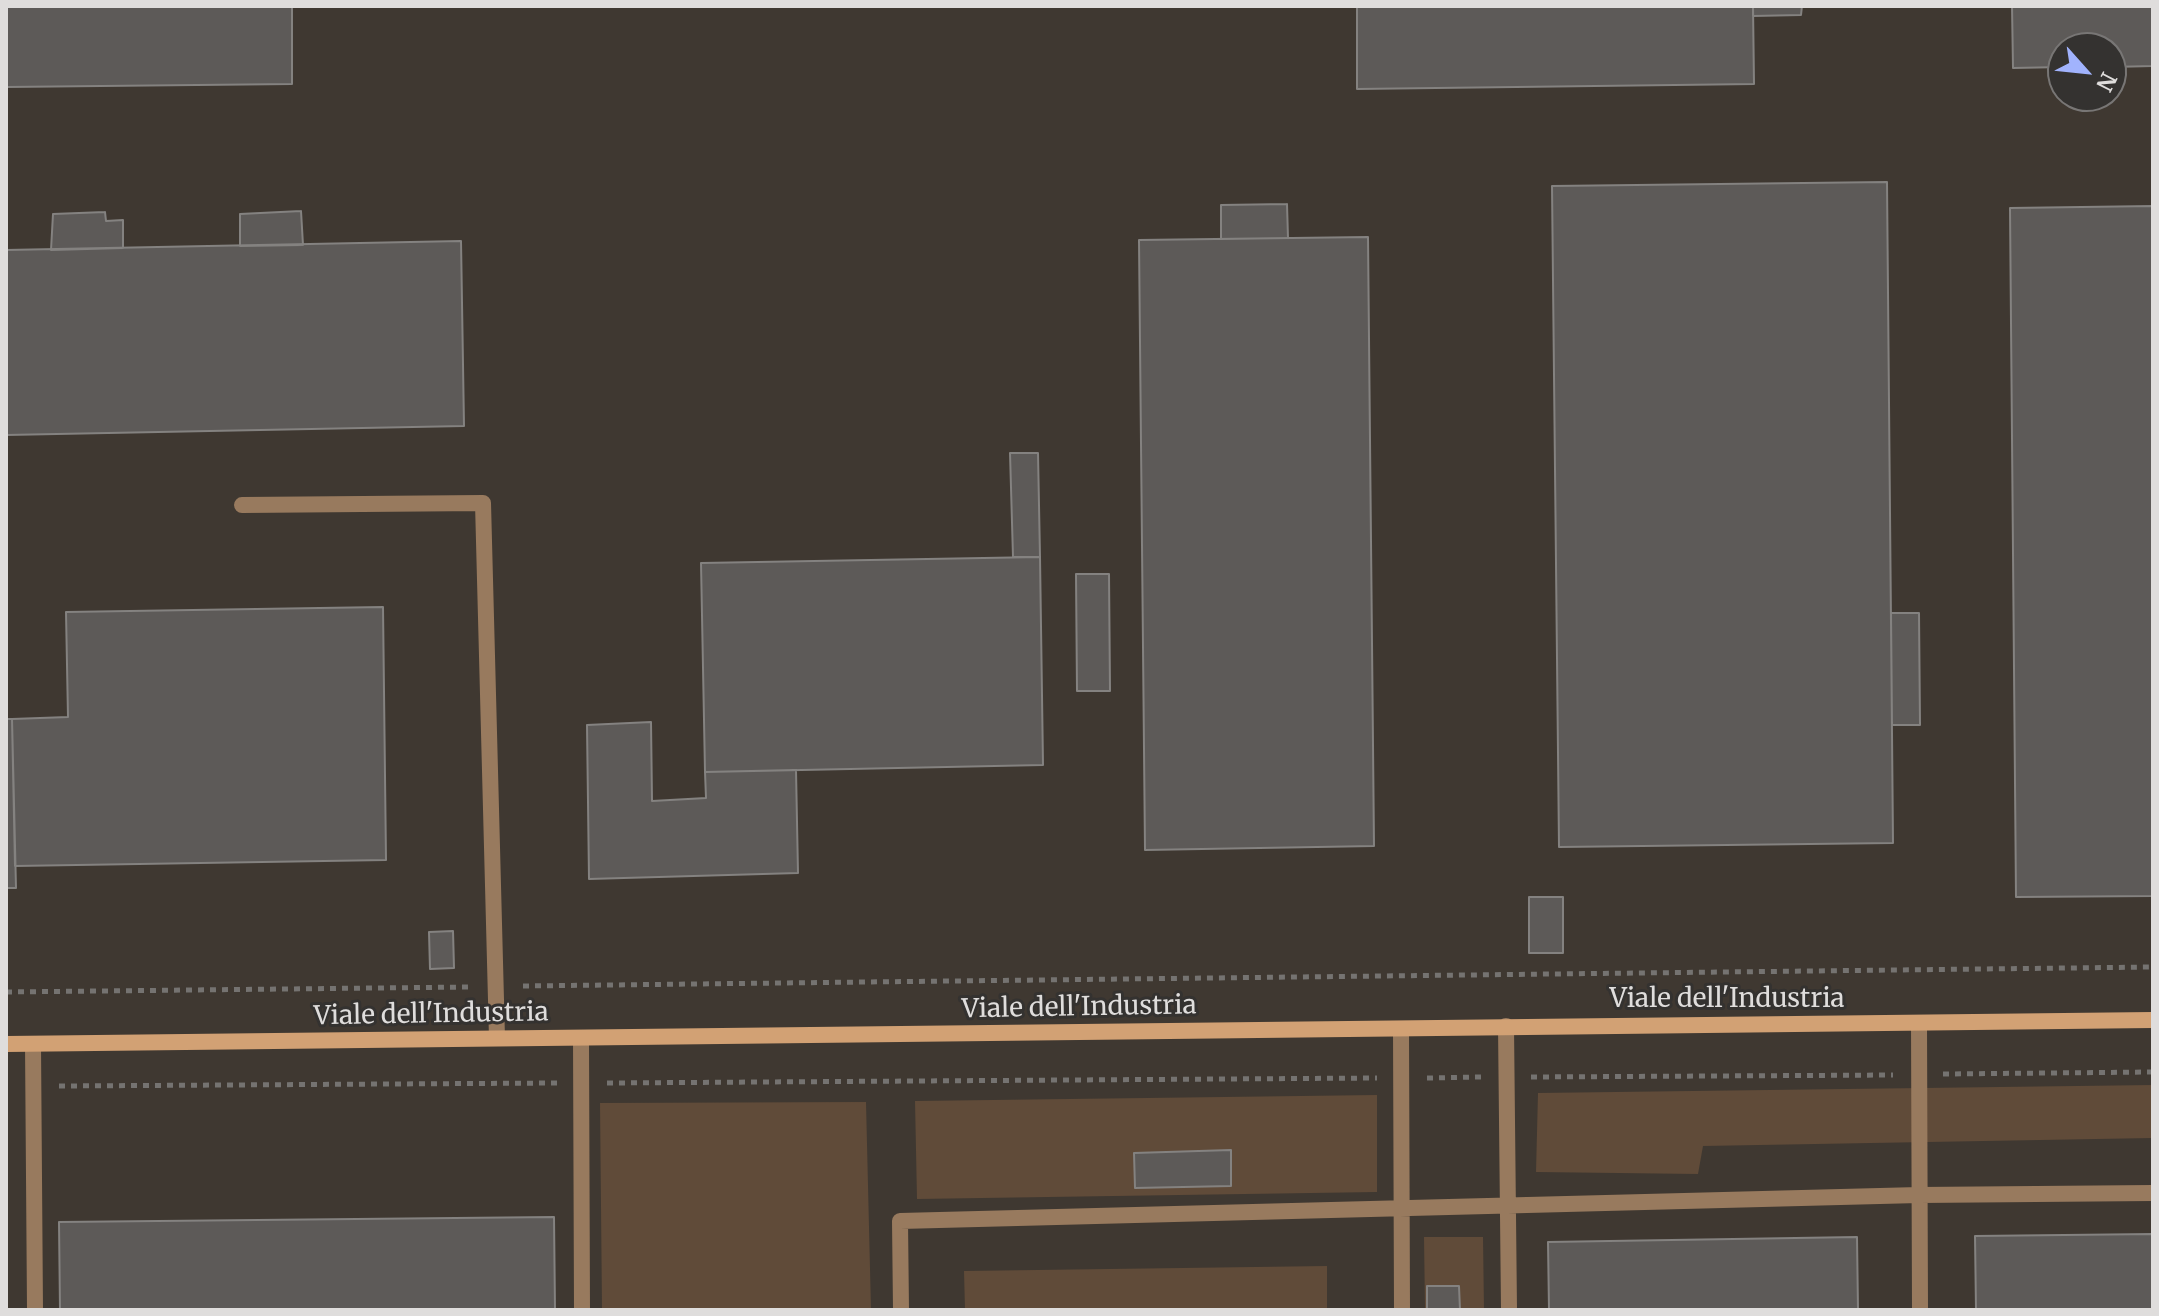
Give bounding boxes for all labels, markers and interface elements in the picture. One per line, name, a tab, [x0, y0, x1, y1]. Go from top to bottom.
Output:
north arrow	[2047, 32, 2127, 112]
text: N	[2090, 68, 2123, 96]
street label: Viale dell'Industria	[1610, 984, 1844, 1016]
street label: Viale dell'Industria	[961, 990, 1197, 1026]
street label: Viale dell'Industria	[313, 997, 549, 1033]

